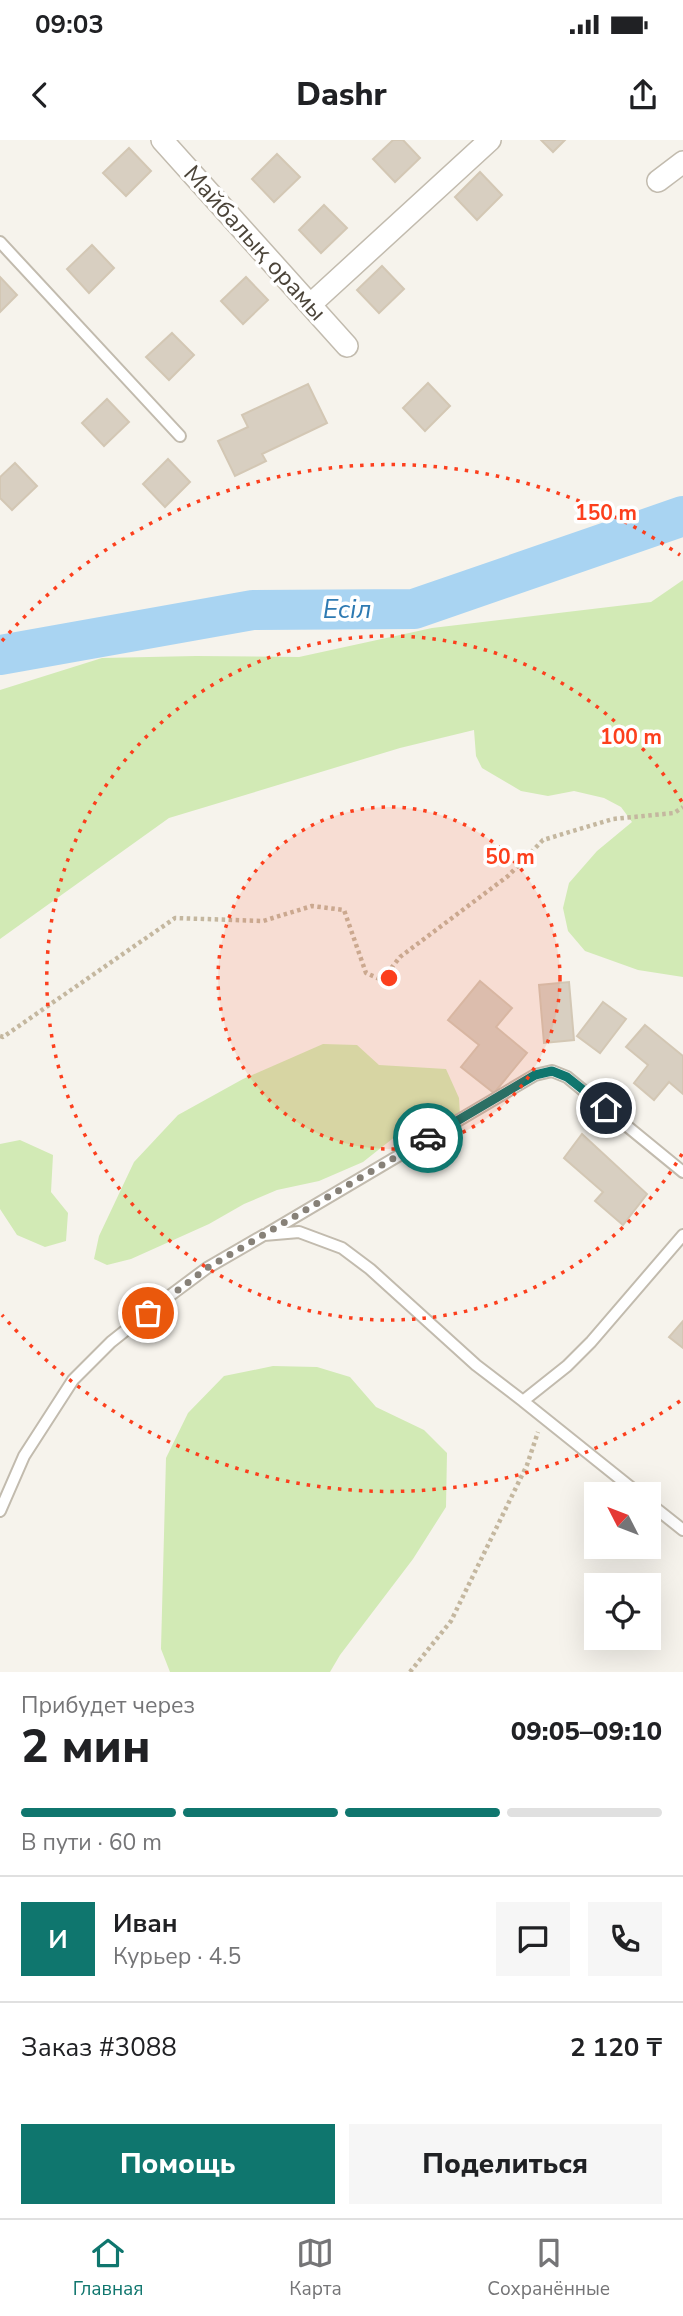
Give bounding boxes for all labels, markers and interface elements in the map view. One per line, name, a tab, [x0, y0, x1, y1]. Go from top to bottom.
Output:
text: 09:03	[35, 7, 104, 42]
text: Dashr	[296, 73, 387, 116]
icon: back	[21, 76, 59, 114]
icon: share	[624, 76, 662, 114]
street label: Майбалық орамы	[176, 158, 334, 328]
text: 150 m	[575, 499, 637, 527]
water label: Есіл	[323, 592, 371, 627]
text: 100 m	[600, 723, 662, 751]
text: 50 m	[485, 843, 535, 871]
centre of rings	[377, 966, 401, 990]
pin	[576, 1078, 636, 1138]
icon: home	[587, 1089, 625, 1127]
courier	[393, 1103, 463, 1173]
icon: car	[409, 1119, 447, 1157]
pin	[118, 1283, 178, 1343]
icon: bag	[129, 1294, 167, 1332]
north arrow	[584, 1482, 662, 1559]
map controls	[584, 1482, 661, 1650]
button: locate	[584, 1573, 661, 1650]
text: Прибудет через	[21, 1690, 195, 1721]
text: 09:05–09:10	[511, 1714, 662, 1749]
text: 2 мин	[21, 1715, 150, 1778]
text: В пути · 60 m	[21, 1827, 162, 1858]
button: chat	[496, 1902, 570, 1976]
button: phone	[588, 1902, 662, 1976]
text: Иван	[113, 1906, 178, 1941]
text: И	[48, 1922, 68, 1957]
text: Курьер · 4.5	[113, 1941, 241, 1972]
text: Заказ #3088	[21, 2030, 177, 2065]
text: 2 120 ₸	[570, 2030, 662, 2065]
button: Помощь	[21, 2124, 335, 2204]
button: Поделиться	[349, 2124, 662, 2204]
tab: Главная	[73, 2234, 144, 2302]
tab: Карта	[289, 2234, 342, 2302]
tab: Сохранённые	[487, 2234, 610, 2302]

